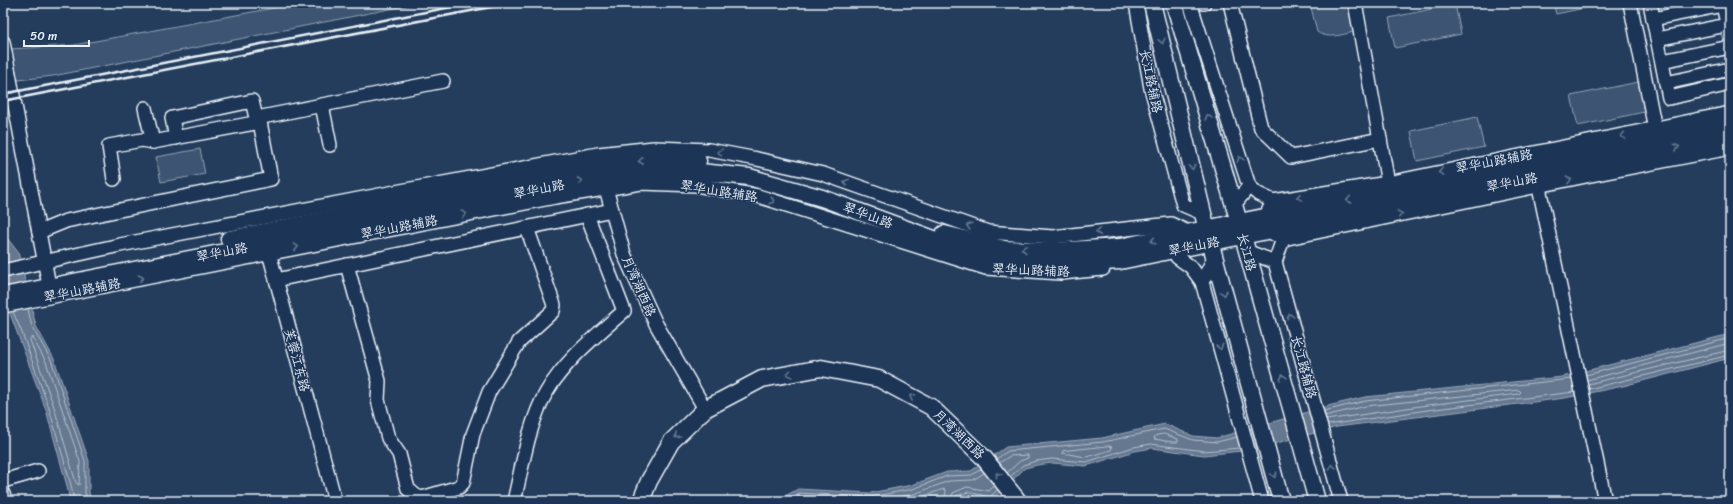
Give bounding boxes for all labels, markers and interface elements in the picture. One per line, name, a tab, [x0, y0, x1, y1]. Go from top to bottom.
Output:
scale bar	[24, 22, 89, 48]
text: 50 m	[30, 25, 57, 47]
one-way arrow	[1157, 38, 1165, 44]
street label: 长江路辅路	[1133, 47, 1169, 115]
one-way arrow	[1204, 114, 1213, 121]
one-way arrow	[1620, 131, 1626, 139]
street label: 翠华山路辅路	[1454, 142, 1534, 180]
one-way arrow	[1674, 144, 1681, 152]
one-way arrow	[717, 148, 723, 157]
one-way arrow	[1236, 155, 1245, 162]
one-way arrow	[638, 157, 644, 166]
one-way arrow	[1187, 163, 1196, 170]
street label: 翠华山路	[1484, 166, 1540, 198]
one-way arrow	[1438, 167, 1444, 176]
street label: 翠华山路	[511, 173, 567, 205]
street label: 翠华山路辅路	[679, 174, 759, 208]
one-way arrow	[1566, 176, 1572, 184]
one-way arrow	[577, 177, 583, 186]
one-way arrow	[843, 179, 850, 187]
one-way arrow	[1296, 192, 1302, 200]
street label: 翠华山路	[840, 195, 896, 235]
one-way arrow	[768, 196, 775, 204]
one-way arrow	[1346, 196, 1352, 204]
street label: 翠华山路辅路	[359, 208, 439, 246]
one-way arrow	[1397, 210, 1404, 218]
one-way arrow	[461, 211, 468, 219]
one-way arrow	[966, 222, 973, 230]
one-way arrow	[1095, 227, 1101, 236]
street label: 翠华山路	[1166, 230, 1222, 262]
street label: 长江路	[1231, 230, 1263, 274]
street label: 翠华山路	[194, 236, 250, 268]
one-way arrow	[1150, 236, 1156, 244]
one-way arrow	[292, 244, 299, 252]
one-way arrow	[1021, 245, 1027, 254]
street label: 月湾湖西路	[615, 252, 663, 320]
street label: 翠华山路辅路	[992, 257, 1070, 283]
street label: 翠华山路辅路	[42, 271, 122, 309]
one-way arrow	[138, 275, 144, 283]
one-way arrow	[1219, 289, 1228, 296]
one-way arrow	[1286, 313, 1295, 320]
street label: 芙蓉江东路	[277, 326, 317, 394]
street label: 长江路辅路	[1284, 333, 1324, 401]
one-way arrow	[1215, 344, 1224, 351]
one-way arrow	[785, 369, 792, 378]
one-way arrow	[1279, 374, 1288, 381]
one-way arrow	[909, 394, 916, 402]
street label: 月湾湖西路	[928, 403, 990, 465]
one-way arrow	[674, 431, 682, 438]
one-way arrow	[1328, 464, 1337, 471]
one-way arrow	[995, 472, 1002, 480]
one-way arrow	[1269, 472, 1277, 478]

